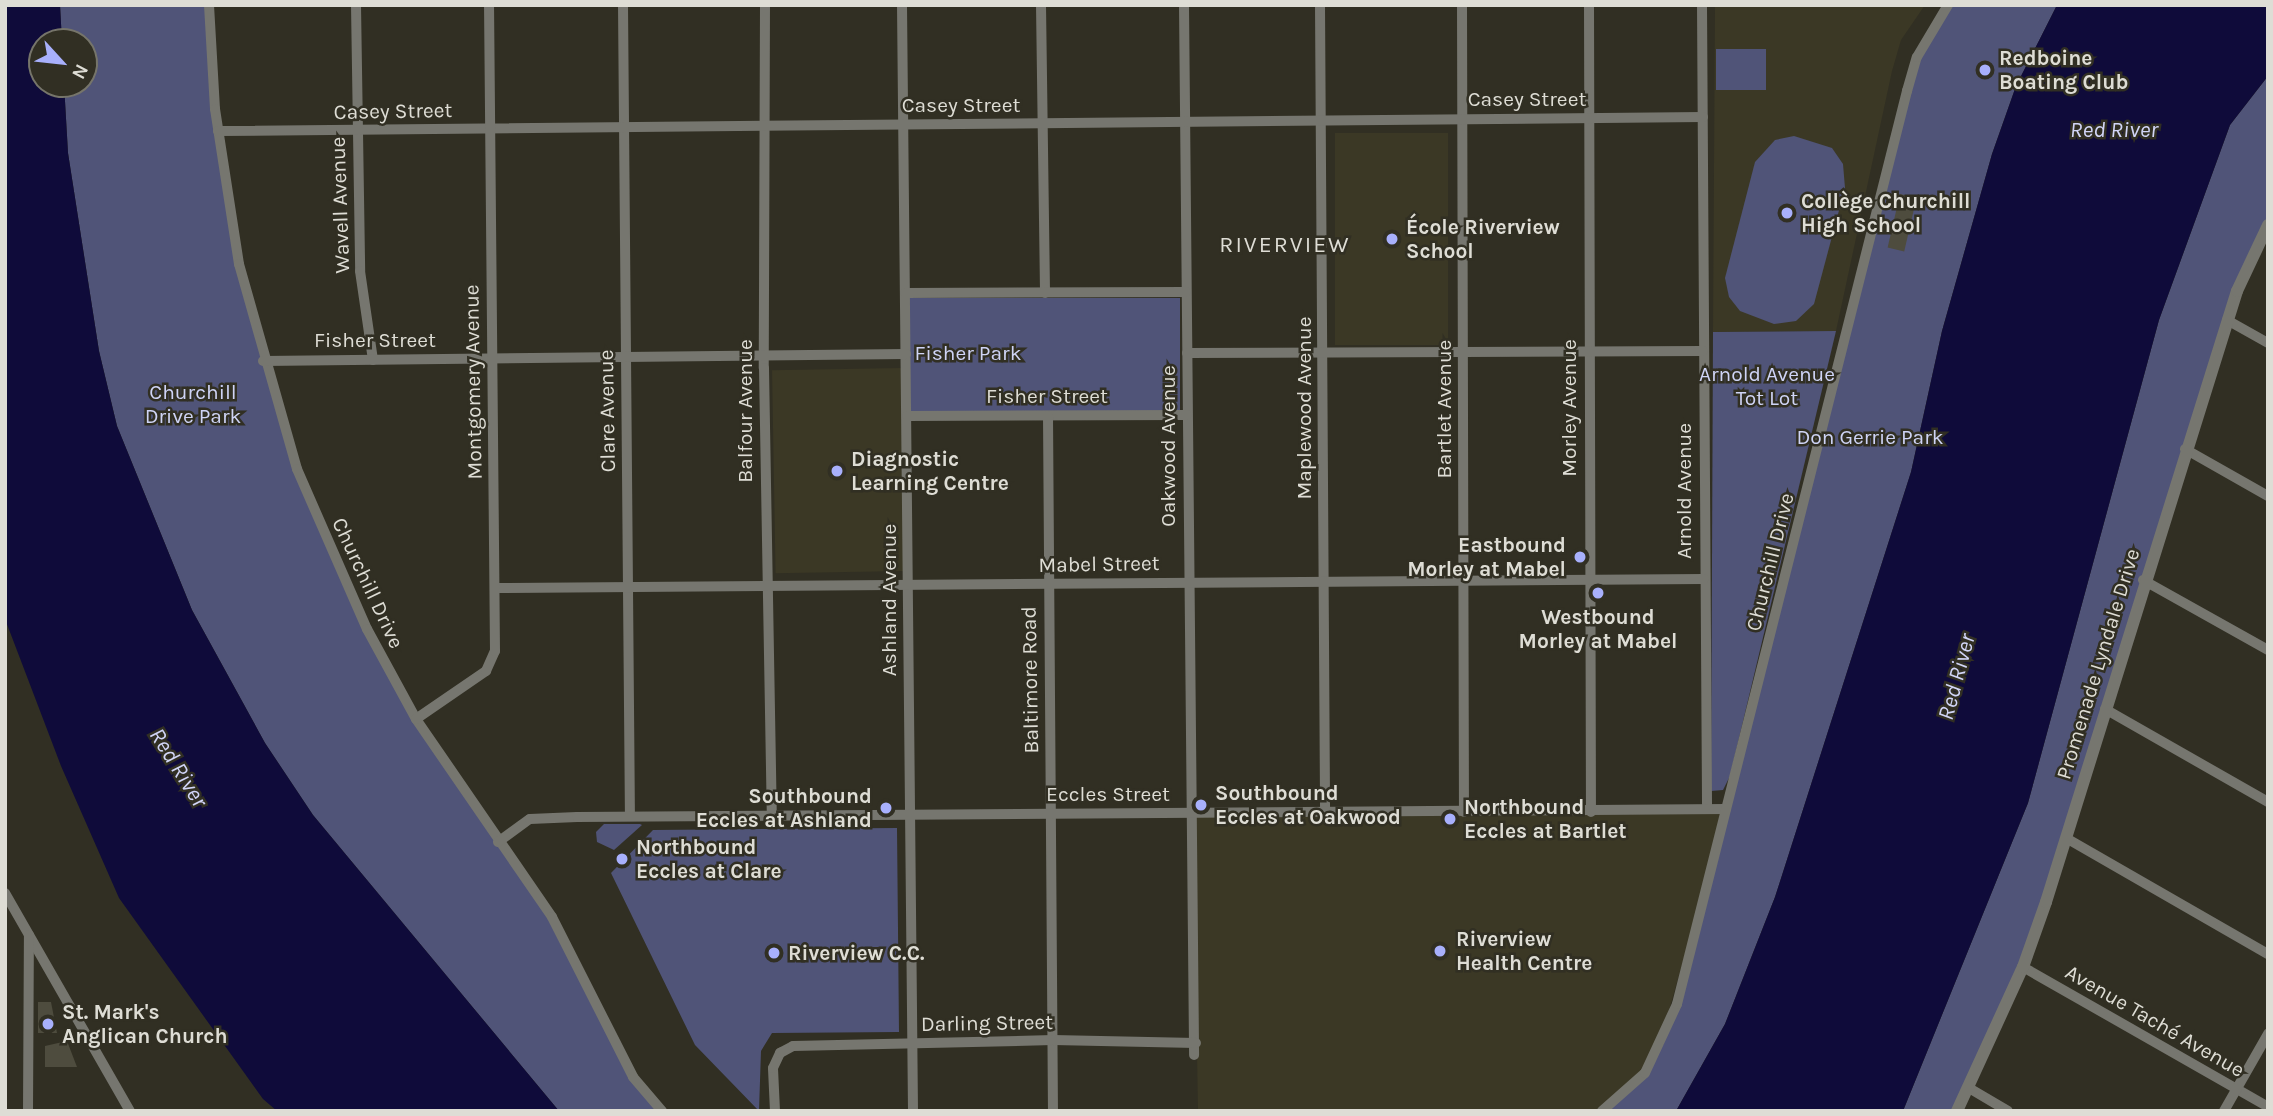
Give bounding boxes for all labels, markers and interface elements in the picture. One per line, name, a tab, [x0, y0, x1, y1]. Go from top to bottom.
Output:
north arrow	[28, 28, 98, 98]
place label: Redboine Boating Club	[1999, 45, 2128, 95]
text: N	[67, 61, 93, 83]
marker: Redboine Boating Club	[1977, 62, 1993, 78]
street label: Casey Street	[1468, 86, 1586, 112]
street label: Casey Street	[902, 92, 1020, 118]
street label: Casey Street	[333, 97, 453, 125]
water label: Red River	[2070, 116, 2158, 144]
street label: Wavell Avenue	[325, 136, 355, 274]
place label: Collège Churchill High School	[1801, 188, 1970, 238]
marker: Collège Churchill High School	[1779, 205, 1795, 221]
place label: École Riverview School	[1406, 214, 1560, 264]
district label: RIVERVIEW	[1220, 231, 1350, 259]
marker: École Riverview School	[1384, 231, 1400, 247]
street label: Montgomery Avenue	[459, 284, 487, 480]
street label: Maplewood Avenue	[1291, 317, 1317, 499]
street label: Fisher Street	[314, 327, 436, 353]
street label: Balfour Avenue	[732, 339, 758, 483]
street label: Morley Avenue	[1556, 339, 1582, 477]
park label: Fisher Park	[915, 340, 1021, 366]
street label: Bartlet Avenue	[1431, 340, 1457, 478]
street label: Clare Avenue	[593, 349, 621, 473]
park label: Arnold Avenue Tot Lot	[1699, 361, 1835, 411]
street label: Oakwood Avenue	[1155, 365, 1181, 527]
park label: Churchill Drive Park	[145, 379, 241, 429]
street label: Fisher Street	[986, 383, 1108, 409]
street label: Arnold Avenue	[1671, 423, 1697, 559]
park label: Don Gerrie Park	[1796, 424, 1944, 450]
place label: Diagnostic Learning Centre	[851, 446, 1009, 496]
marker: Diagnostic Learning Centre	[829, 463, 845, 479]
street label: Churchill Drive	[1741, 490, 1799, 634]
street label: Churchill Drive	[327, 514, 409, 652]
street label: Ashland Avenue	[876, 524, 902, 676]
place label: Eastbound Morley at Mabel	[1407, 532, 1566, 582]
street label: Promenade Lyndale Drive	[2051, 546, 2145, 782]
marker: Eastbound Morley at Mabel	[1572, 549, 1588, 565]
street label: Mabel Street	[1038, 550, 1160, 578]
marker: Westbound Morley at Mabel	[1590, 585, 1606, 601]
place label: Westbound Morley at Mabel	[1519, 604, 1677, 654]
street label: Baltimore Road	[1016, 606, 1044, 754]
water label: Red River	[1932, 631, 1982, 723]
water label: Red River	[143, 723, 213, 813]
place label: Southbound Eccles at Oakwood	[1215, 780, 1401, 830]
street label: Eccles Street	[1046, 781, 1170, 807]
place label: Southbound Eccles at Ashland	[696, 783, 872, 833]
place label: Northbound Eccles at Bartlet	[1464, 794, 1627, 844]
marker: Southbound Eccles at Oakwood	[1193, 797, 1209, 813]
marker: Southbound Eccles at Ashland	[878, 800, 894, 816]
marker: Northbound Eccles at Bartlet	[1442, 811, 1458, 827]
place label: Northbound Eccles at Clare	[636, 834, 782, 884]
marker: Northbound Eccles at Clare	[614, 851, 630, 867]
place label: Riverview Health Centre	[1456, 926, 1592, 976]
place label: Riverview C.C.	[788, 940, 924, 966]
marker: Riverview Health Centre	[1430, 941, 1450, 961]
marker: Riverview C.C.	[766, 945, 782, 961]
street label: Avenue Taché Avenue	[2061, 959, 2249, 1083]
place label: St. Mark's Anglican Church	[62, 999, 228, 1049]
street label: Darling Street	[921, 1009, 1053, 1037]
marker: St. Mark's Anglican Church	[40, 1016, 56, 1032]

